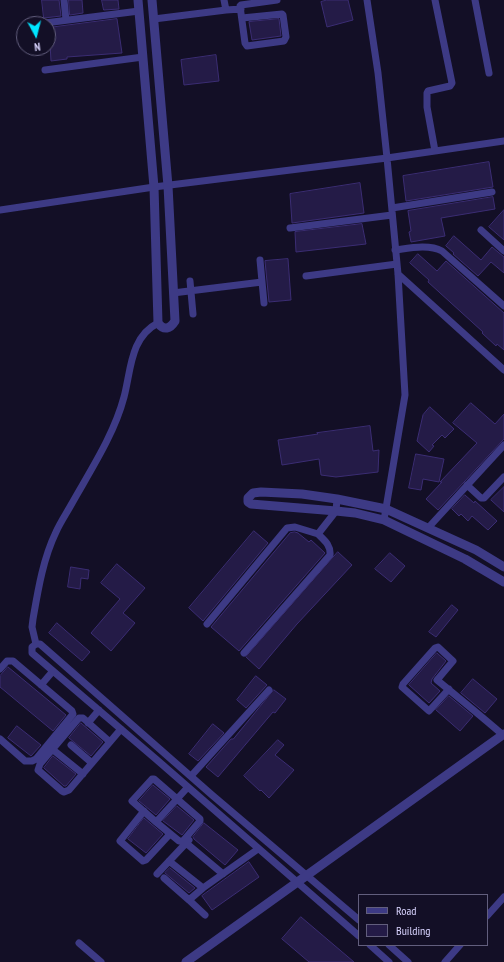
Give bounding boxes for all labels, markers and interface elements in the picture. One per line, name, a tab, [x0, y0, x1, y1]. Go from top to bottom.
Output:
north arrow	[16, 16, 56, 56]
text: N	[34, 40, 41, 54]
legend	[358, 894, 488, 946]
text: Road	[396, 903, 416, 918]
text: Building	[396, 923, 431, 938]

